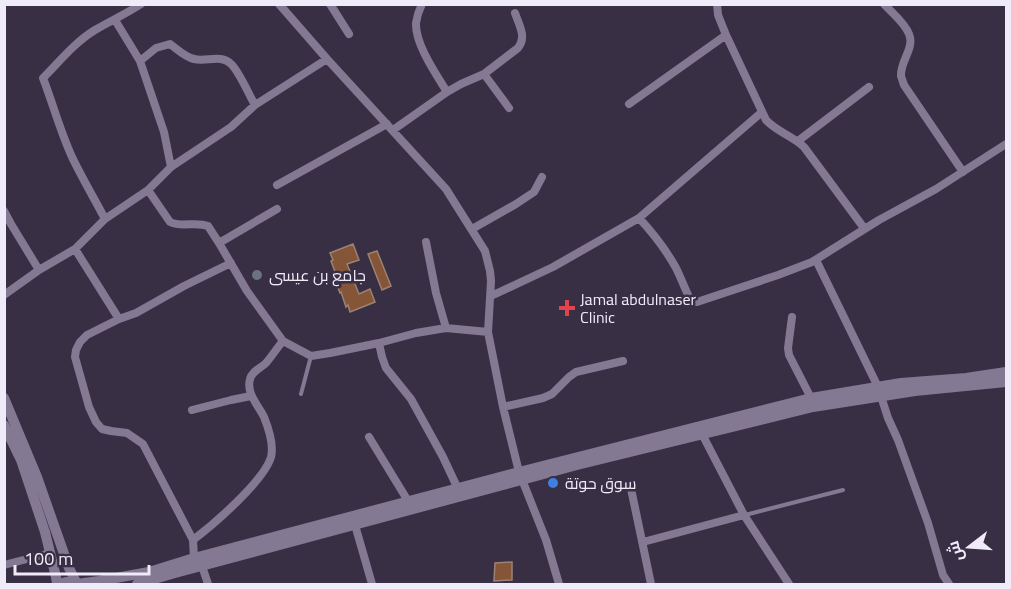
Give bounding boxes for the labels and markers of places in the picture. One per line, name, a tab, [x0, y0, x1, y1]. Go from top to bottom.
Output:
place label: جامع بن عيسى	[269, 263, 366, 287]
marker: جامع بن عيسى	[250, 268, 264, 282]
place label: Jamal abdulnaser Clinic	[580, 287, 696, 329]
marker: Jamal abdulnaser Clinic	[558, 299, 576, 317]
place label: سوق حوتة	[565, 471, 636, 495]
marker: سوق حوتة	[546, 476, 560, 490]

